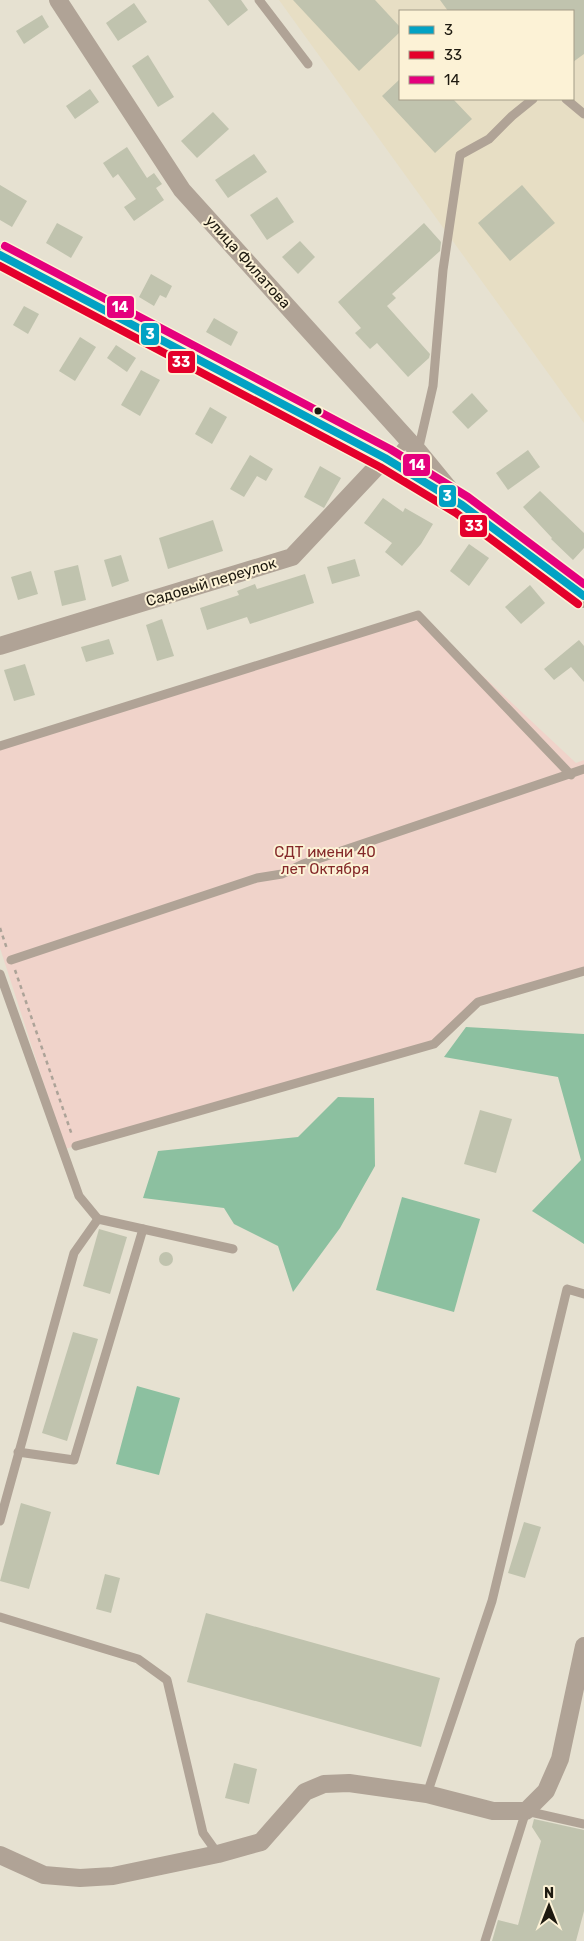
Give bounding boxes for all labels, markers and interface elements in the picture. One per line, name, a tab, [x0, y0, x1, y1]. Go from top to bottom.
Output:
legend	[399, 10, 574, 100]
text: 3	[444, 21, 453, 39]
text: 33	[444, 46, 462, 64]
text: 14	[444, 71, 460, 89]
street label: улица Филатова	[202, 212, 294, 312]
line badge: 14	[106, 295, 135, 319]
text: 14	[112, 299, 129, 316]
line badge: 3	[140, 322, 160, 346]
text: 3	[145, 326, 155, 343]
line badge: 33	[167, 350, 196, 374]
text: 33	[172, 354, 190, 371]
unlabelled marker	[313, 406, 323, 416]
line badge: 14	[402, 453, 431, 477]
text: 14	[409, 457, 426, 474]
line badge: 3	[438, 484, 457, 508]
text: 3	[442, 488, 452, 505]
line badge: 33	[459, 514, 488, 538]
text: 33	[465, 518, 483, 535]
street label: Садовый переулок	[144, 554, 278, 610]
park label: СДТ имени 40 лет Октября	[274, 843, 376, 878]
north arrow	[524, 1881, 574, 1931]
text: N	[544, 1885, 554, 1902]

